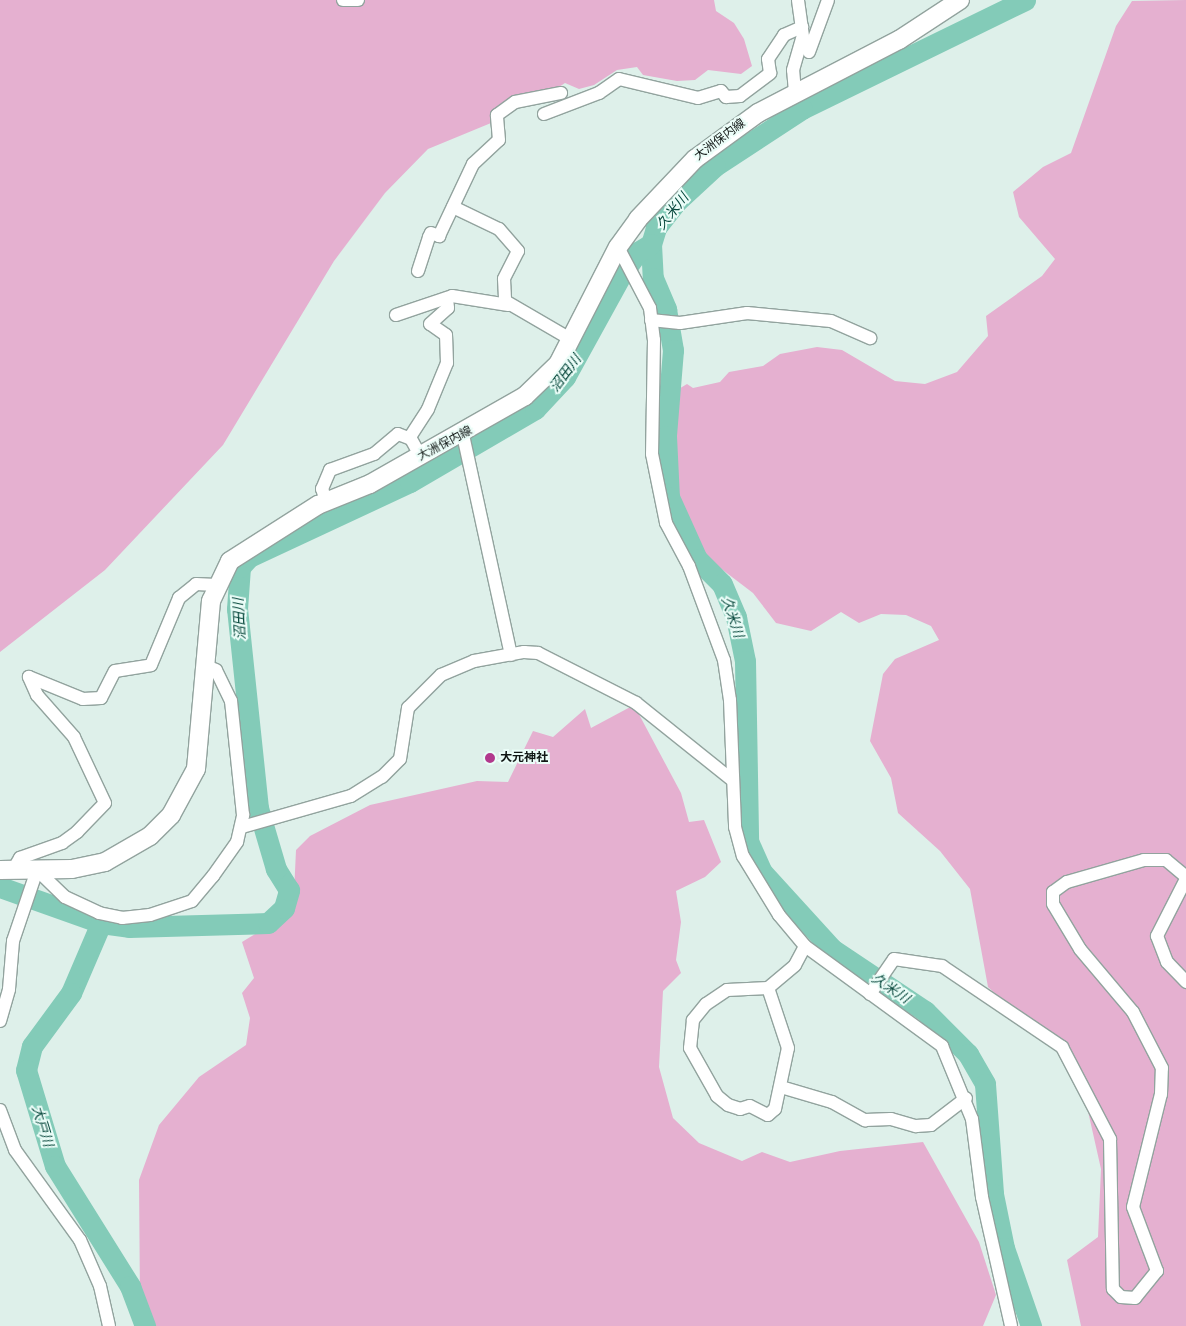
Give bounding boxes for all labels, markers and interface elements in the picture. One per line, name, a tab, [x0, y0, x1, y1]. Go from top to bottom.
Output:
street label: 大洲保内線	[692, 116, 748, 164]
water label: 久米川	[652, 189, 692, 233]
water label: 沼田川	[546, 351, 584, 395]
street label: 大洲保内線	[415, 424, 475, 464]
water label: 久米川	[719, 594, 747, 640]
water label: 沼田川	[230, 598, 248, 640]
place label: 大元神社	[500, 751, 548, 765]
marker: 大元神社	[484, 752, 496, 764]
water label: 久米川	[869, 969, 913, 1007]
water label: 大戸川	[29, 1103, 57, 1149]

